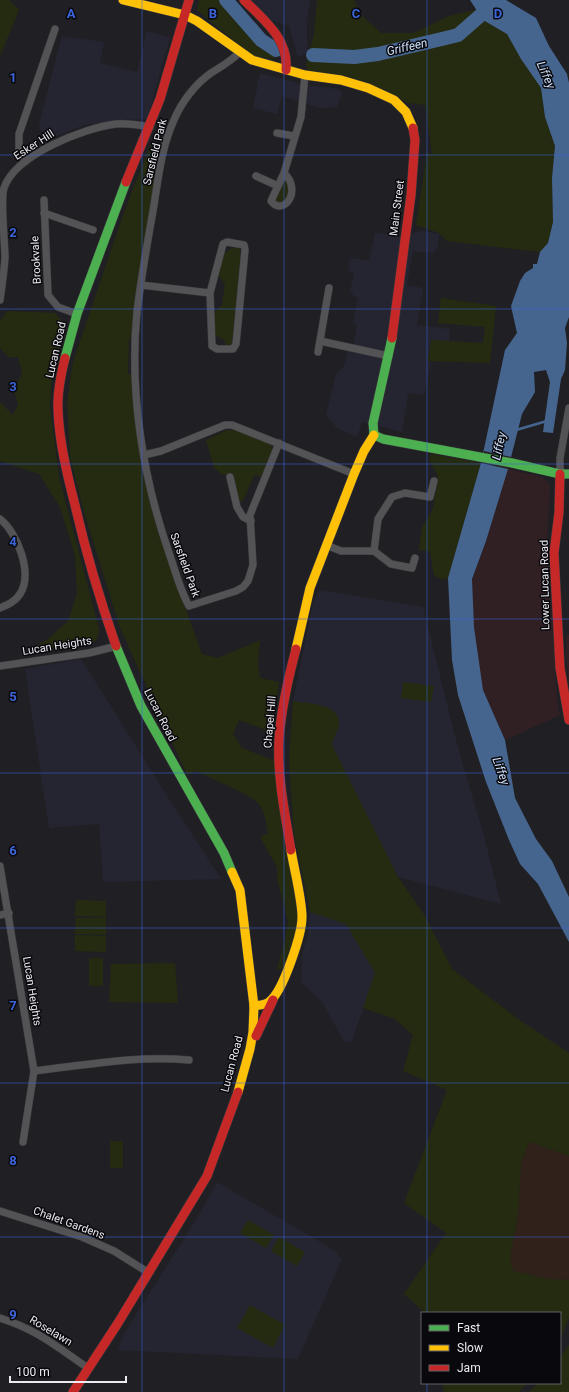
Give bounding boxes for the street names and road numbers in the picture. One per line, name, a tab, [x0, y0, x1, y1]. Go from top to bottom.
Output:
street label: Sarsfield Park	[141, 117, 170, 186]
street label: Esker Hill	[11, 127, 57, 163]
street label: Main Street	[387, 179, 407, 237]
street label: Brookvale	[28, 235, 44, 284]
street label: Lucan Road	[43, 321, 69, 379]
street label: Sarsfield Park	[167, 531, 203, 599]
street label: Lower Lucan Road	[538, 540, 552, 630]
street label: Lucan Heights	[21, 634, 93, 658]
street label: Lucan Road	[141, 686, 179, 744]
street label: Chapel Hill	[261, 695, 279, 749]
street label: Lucan Heights	[20, 955, 44, 1027]
street label: Lucan Road	[218, 1035, 246, 1093]
street label: Chalet Gardens	[32, 1204, 107, 1242]
street label: Roselawn	[27, 1313, 75, 1349]

